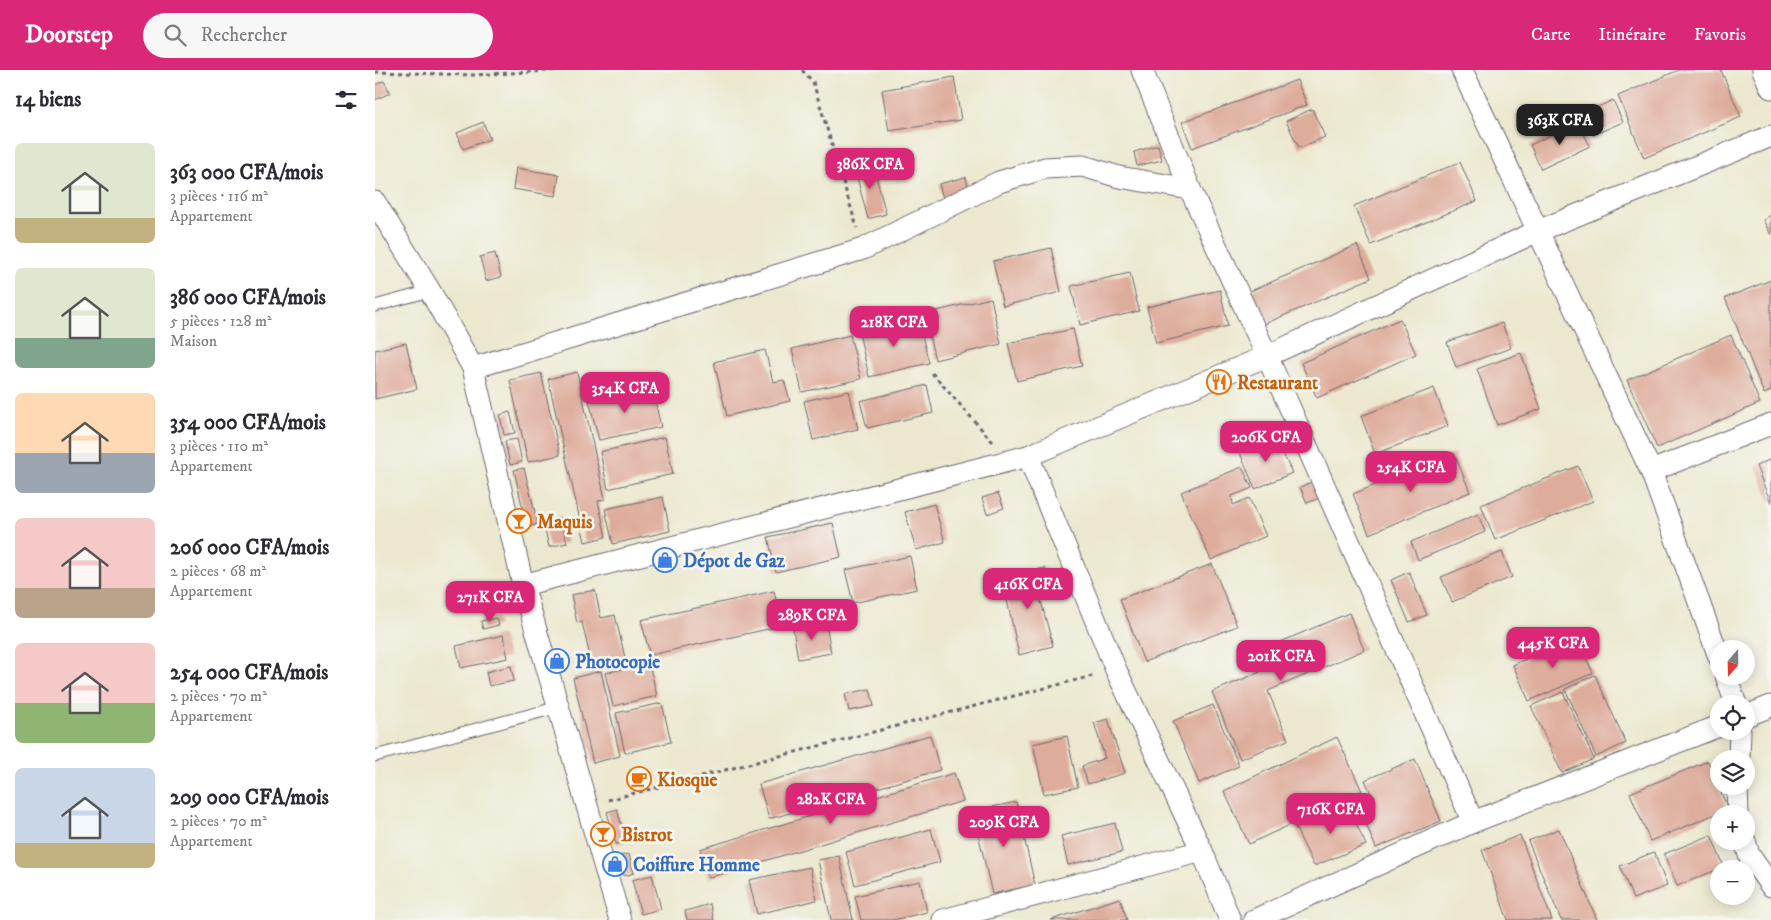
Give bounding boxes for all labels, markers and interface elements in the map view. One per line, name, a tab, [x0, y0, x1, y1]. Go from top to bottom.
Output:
search box	[143, 13, 493, 58]
text: Doorstep	[25, 20, 113, 50]
icon: search	[161, 21, 189, 49]
text: Rechercher	[201, 24, 287, 47]
text: Carte	[1531, 24, 1571, 46]
text: Itinéraire	[1599, 24, 1666, 46]
text: Favoris	[1694, 24, 1746, 46]
icon: filters	[332, 86, 360, 114]
text: 14 biens	[15, 87, 81, 113]
pin: 363K CFA	[1508, 104, 1612, 146]
text: 363K CFA	[1527, 110, 1593, 130]
pin: 386K CFA	[818, 148, 922, 190]
text: 386K CFA	[836, 154, 904, 174]
text: 363 000 CFA/mois	[170, 160, 323, 186]
icon: home	[55, 163, 115, 223]
text: 3 pièces · 116 m²	[170, 186, 268, 206]
text: Appartement	[170, 206, 253, 226]
text: 386 000 CFA/mois	[170, 285, 326, 311]
icon: home	[55, 288, 115, 348]
pin: 218K CFA	[842, 306, 946, 348]
text: 5 pièces · 128 m²	[170, 311, 272, 331]
text: 218K CFA	[861, 312, 927, 332]
text: Maison	[170, 331, 217, 351]
restaurant icon: Restaurant	[1206, 369, 1232, 395]
pin: 354K CFA	[573, 372, 677, 414]
place label: Restaurant	[1237, 372, 1319, 395]
text: 354K CFA	[591, 378, 659, 398]
text: 354 000 CFA/mois	[170, 410, 326, 436]
icon: home	[55, 413, 115, 473]
pin: 206K CFA	[1214, 420, 1318, 463]
text: 206K CFA	[1231, 427, 1301, 447]
text: 3 pièces · 110 m²	[170, 436, 268, 456]
pin: 254K CFA	[1359, 450, 1463, 493]
text: Appartement	[170, 456, 253, 476]
text: 254K CFA	[1377, 457, 1445, 477]
bar icon: Maquis	[506, 508, 532, 534]
place label: Maquis	[537, 511, 593, 535]
text: 206 000 CFA/mois	[170, 535, 329, 561]
icon: home	[55, 538, 115, 598]
shop icon: Dépot de Gaz	[652, 547, 678, 573]
place label: Dépot de Gaz	[683, 550, 786, 573]
text: 2 pièces · 68 m²	[170, 561, 266, 581]
pin: 416K CFA	[976, 568, 1080, 610]
text: 416K CFA	[994, 574, 1062, 594]
pin: 271K CFA	[438, 580, 542, 623]
text: Appartement	[170, 581, 253, 601]
text: 271K CFA	[457, 587, 523, 607]
pin: 289K CFA	[760, 598, 864, 641]
text: 289K CFA	[778, 605, 846, 625]
pin: 445K CFA	[1501, 626, 1605, 669]
text: 445K CFA	[1517, 633, 1589, 653]
pin: 201K CFA	[1229, 640, 1333, 682]
north arrow	[1710, 640, 1755, 685]
map controls	[1710, 640, 1755, 905]
text: 201K CFA	[1247, 646, 1315, 666]
shop icon: Photocopie	[544, 648, 570, 674]
place label: Photocopie	[575, 651, 660, 674]
text: 254 000 CFA/mois	[170, 660, 328, 686]
icon: home	[55, 663, 115, 723]
text: 2 pièces · 70 m²	[170, 686, 267, 706]
button: locate	[1710, 695, 1755, 740]
text: Appartement	[170, 706, 253, 726]
button: layers	[1710, 750, 1755, 795]
cafe icon: Kiosque	[626, 766, 652, 792]
place label: Kiosque	[657, 769, 717, 793]
pin: 282K CFA	[779, 782, 883, 825]
text: 209 000 CFA/mois	[170, 785, 329, 811]
icon: home	[55, 788, 115, 848]
text: 282K CFA	[797, 789, 865, 809]
pin: 716K CFA	[1279, 792, 1383, 835]
text: 716K CFA	[1297, 799, 1365, 819]
button: +	[1710, 805, 1755, 850]
pin: 209K CFA	[952, 806, 1056, 848]
text: 2 pièces · 70 m²	[170, 811, 267, 831]
text: 209K CFA	[969, 812, 1039, 832]
bar icon: Bistrot	[590, 821, 616, 847]
place label: Bistrot	[621, 824, 674, 847]
text: Appartement	[170, 831, 253, 851]
shop icon: Coiffure Homme	[602, 851, 628, 877]
place label: Coiffure Homme	[633, 854, 760, 877]
button: −	[1710, 860, 1755, 905]

